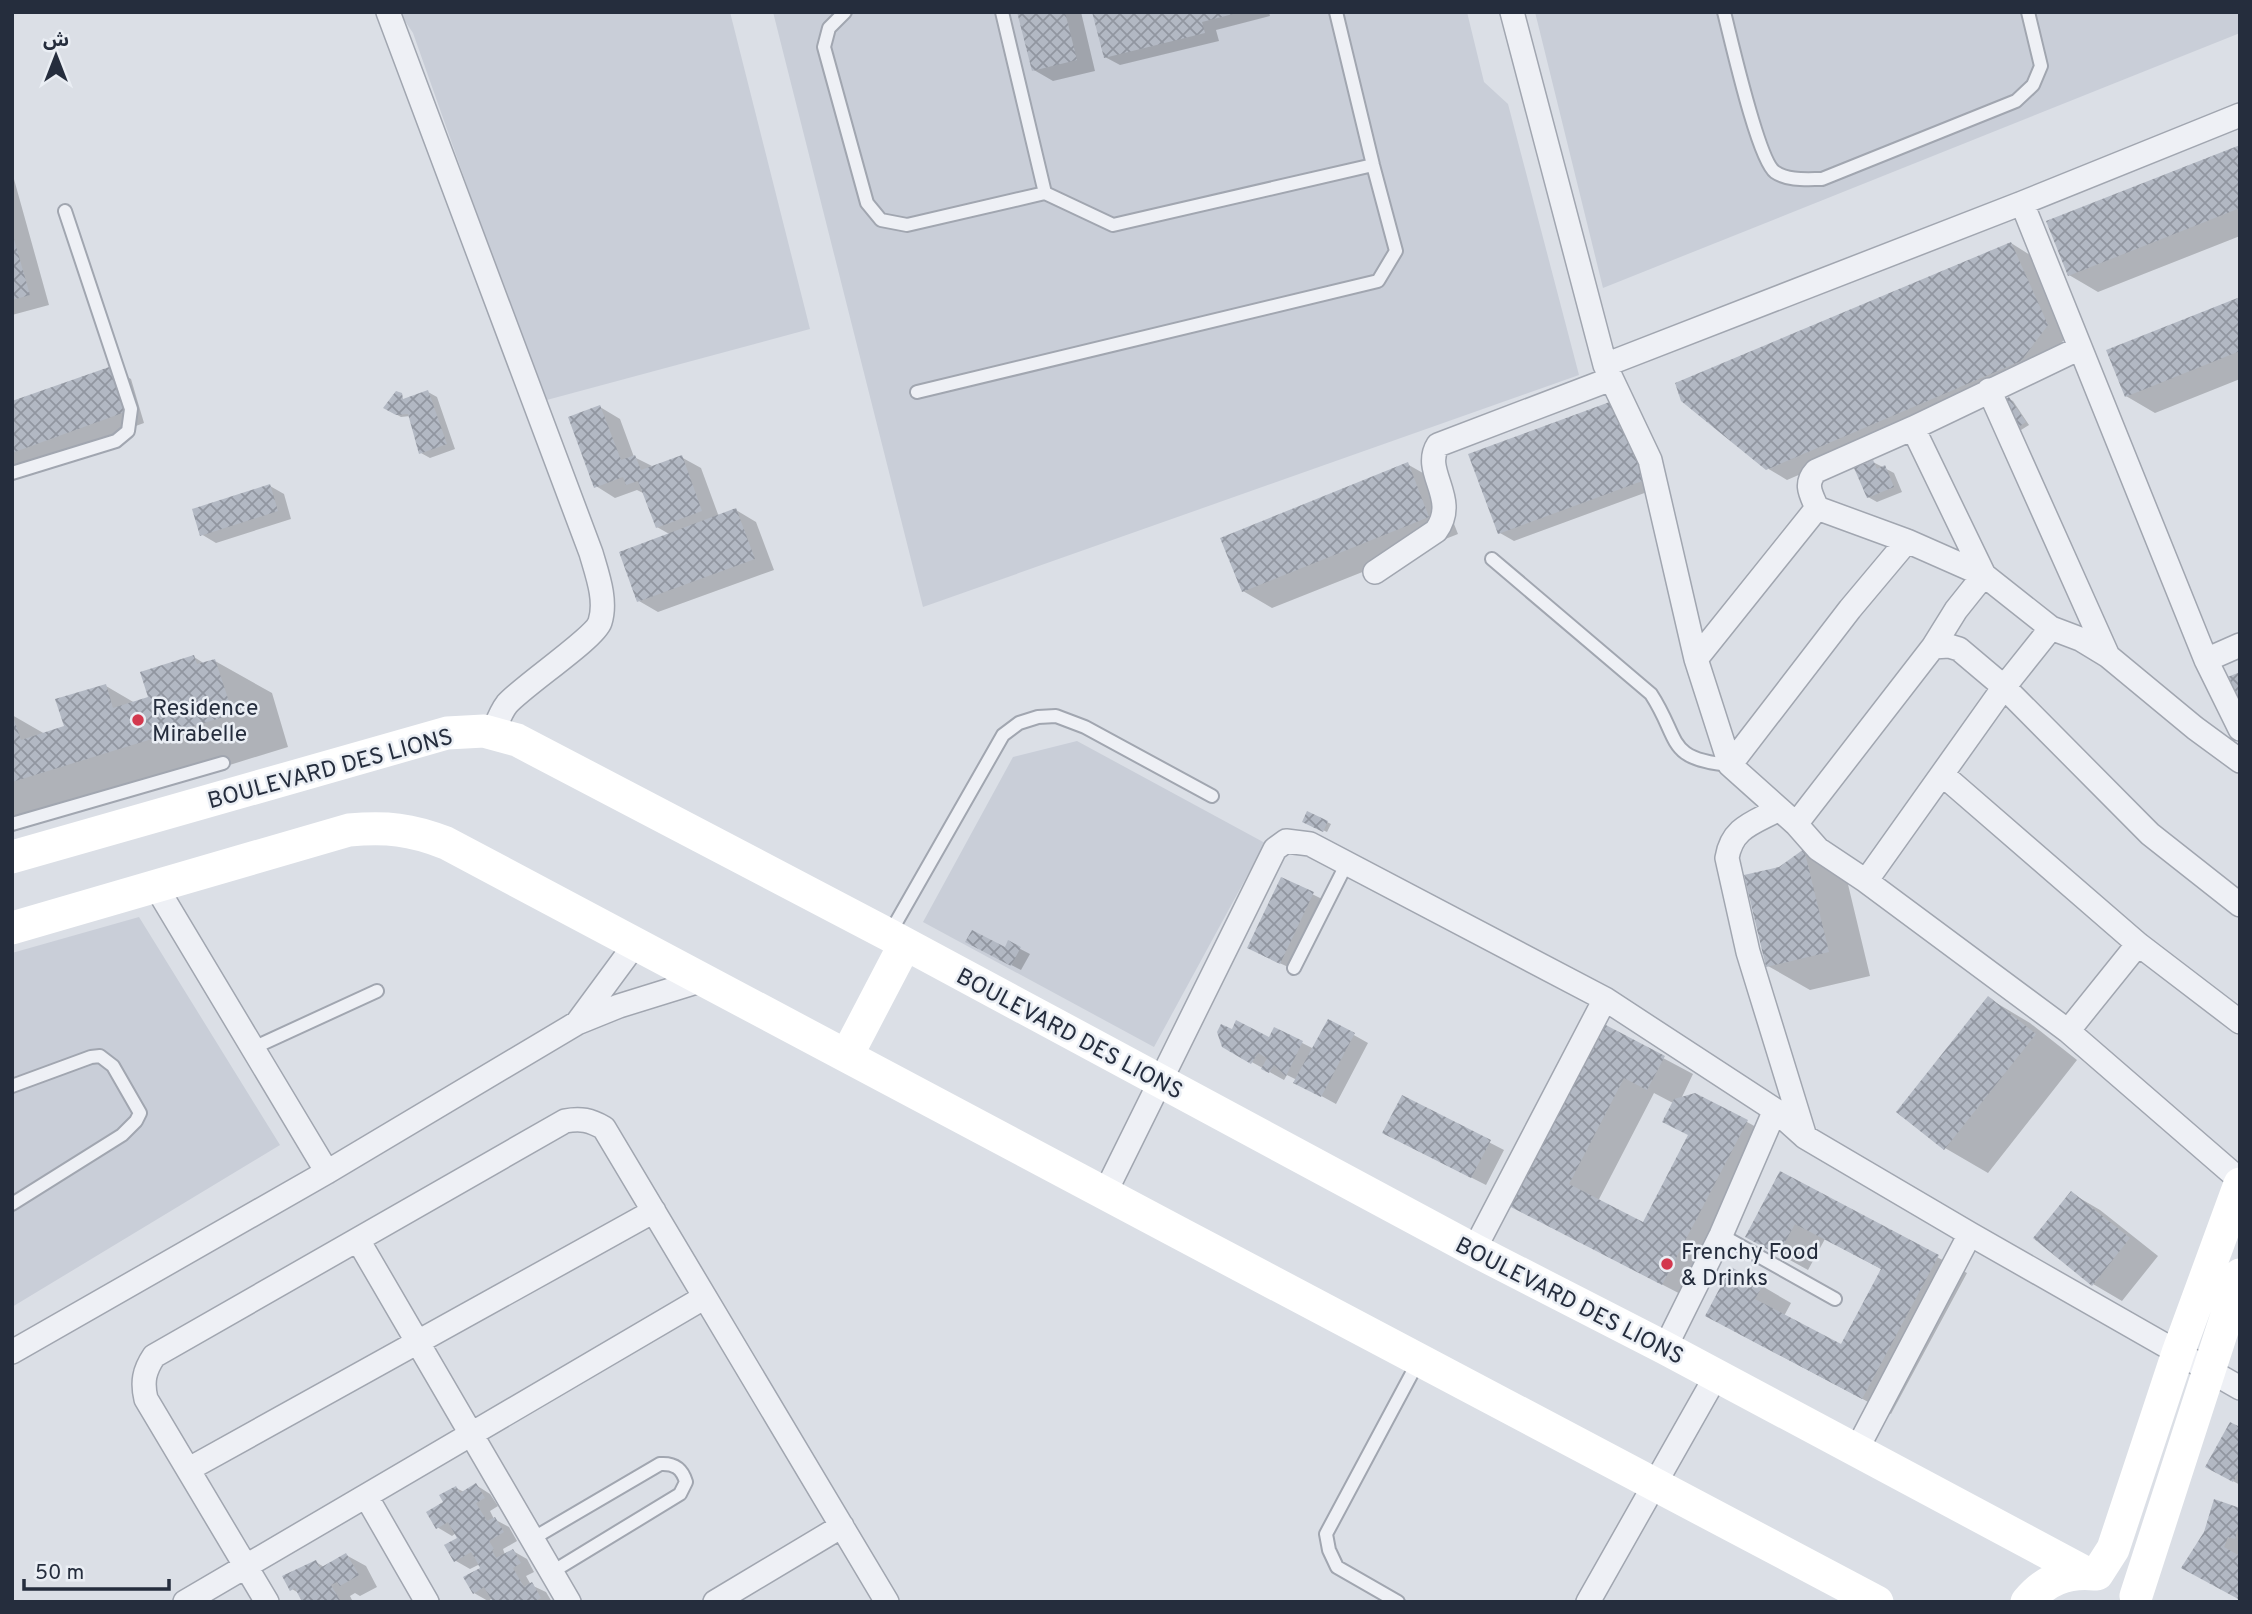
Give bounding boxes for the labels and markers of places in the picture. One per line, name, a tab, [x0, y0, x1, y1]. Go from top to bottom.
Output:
place label: Residence Mirabelle	[152, 695, 258, 750]
marker: Residence Mirabelle	[130, 712, 146, 728]
place label: Frenchy Food & Drinks	[1681, 1239, 1819, 1294]
marker: Frenchy Food & Drinks	[1659, 1256, 1675, 1272]

